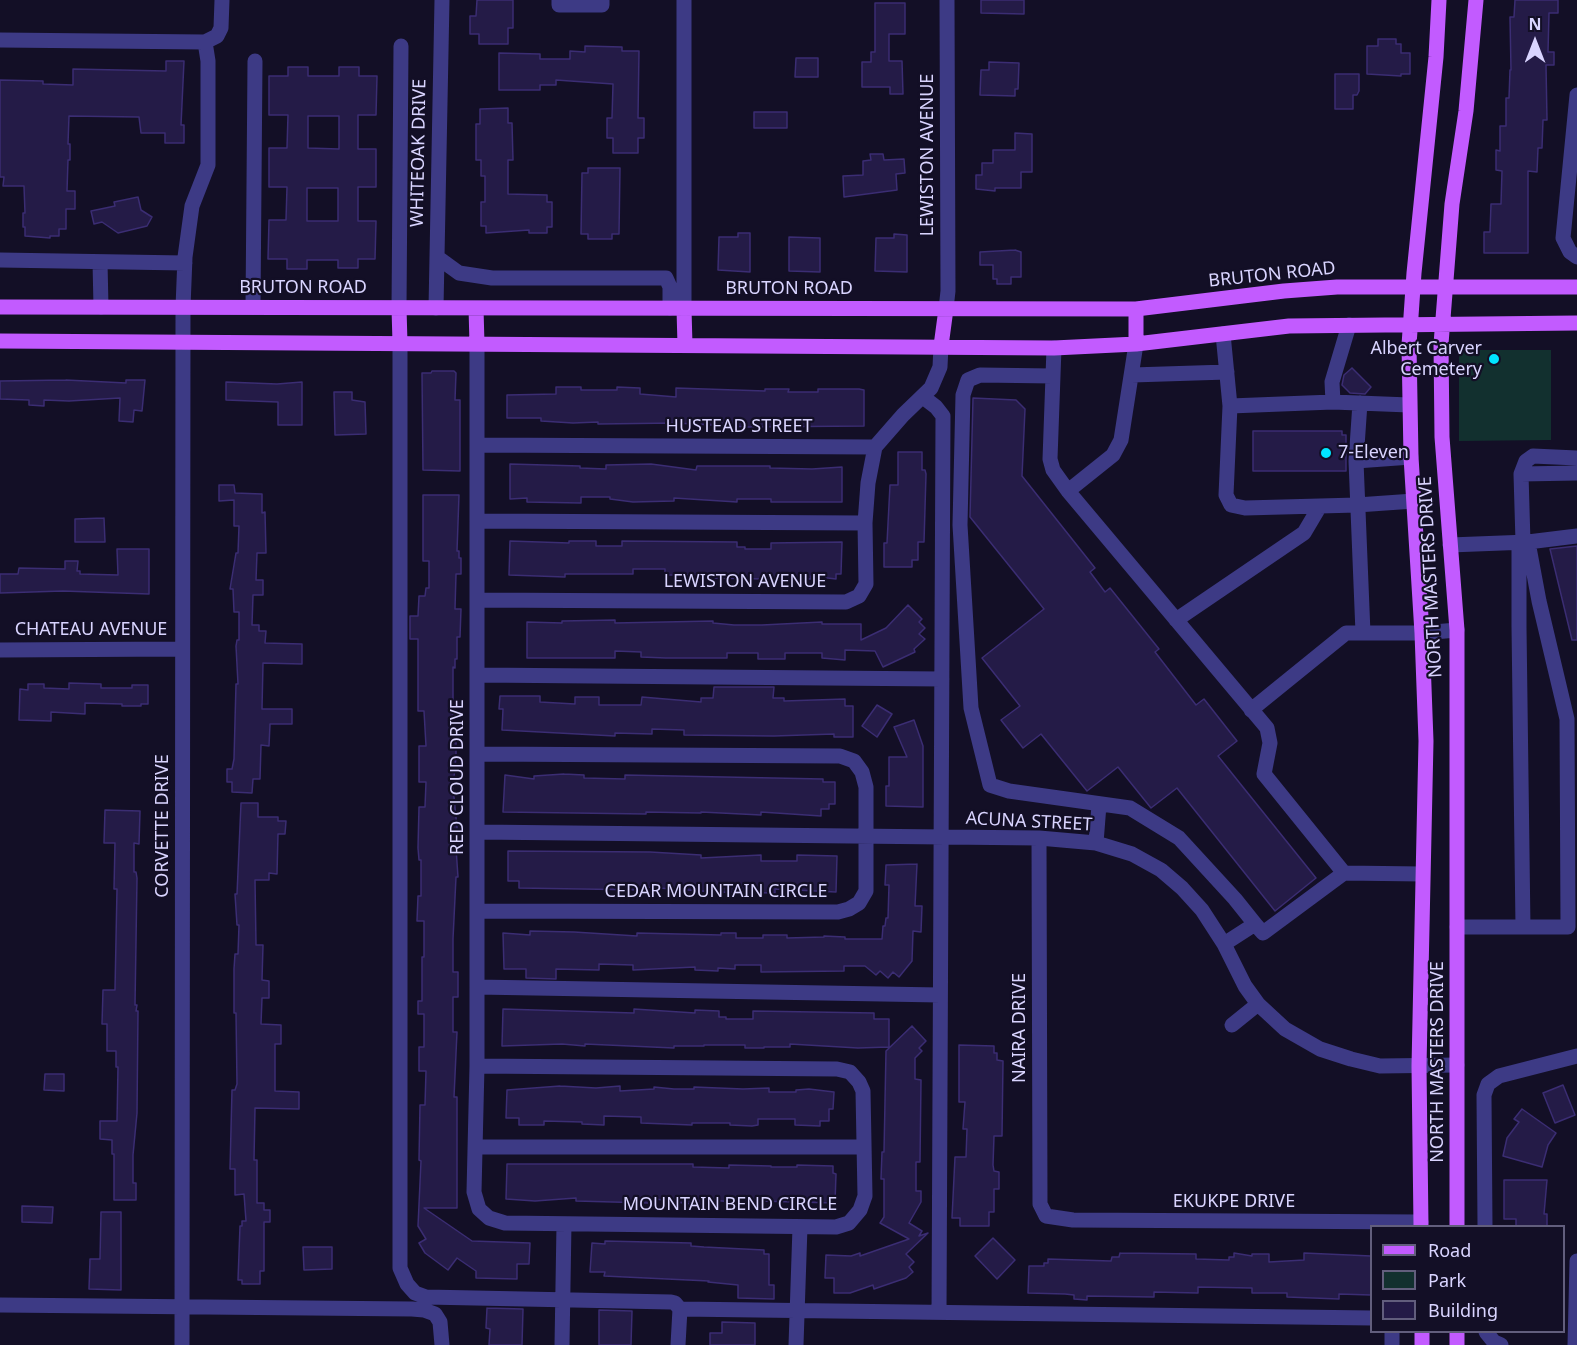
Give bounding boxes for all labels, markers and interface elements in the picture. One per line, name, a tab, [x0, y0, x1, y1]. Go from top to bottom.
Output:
north arrow	[1505, 12, 1565, 72]
text: N	[1528, 13, 1542, 35]
street label: LEWISTON AVENUE	[917, 74, 939, 236]
street label: WHITEOAK DRIVE	[407, 79, 431, 227]
street label: BRUTON ROAD	[1207, 258, 1337, 292]
street label: BRUTON ROAD	[239, 277, 367, 299]
street label: BRUTON ROAD	[725, 278, 853, 300]
place label: Albert Carver Cemetery	[1370, 338, 1482, 380]
marker: Albert Carver Cemetery	[1487, 352, 1501, 366]
street label: HUSTEAD STREET	[666, 416, 812, 438]
place label: 7-Eleven	[1338, 442, 1409, 464]
marker: 7-Eleven	[1319, 446, 1333, 460]
street label: NORTH MASTERS DRIVE	[1415, 476, 1447, 678]
street label: LEWISTON AVENUE	[664, 571, 826, 593]
street label: CHATEAU AVENUE	[15, 619, 167, 641]
street label: RED CLOUD DRIVE	[447, 699, 469, 855]
street label: CORVETTE DRIVE	[152, 754, 174, 898]
street label: ACUNA STREET	[965, 808, 1093, 836]
street label: CEDAR MOUNTAIN CIRCLE	[605, 881, 827, 903]
street label: NORTH MASTERS DRIVE	[1427, 961, 1449, 1163]
street label: NAIRA DRIVE	[1009, 973, 1031, 1083]
street label: EKUKPE DRIVE	[1173, 1191, 1295, 1213]
street label: MOUNTAIN BEND CIRCLE	[623, 1194, 837, 1216]
legend	[1370, 1225, 1565, 1333]
text: Road	[1428, 1238, 1471, 1262]
text: Park	[1428, 1268, 1466, 1292]
text: Building	[1428, 1298, 1498, 1322]

